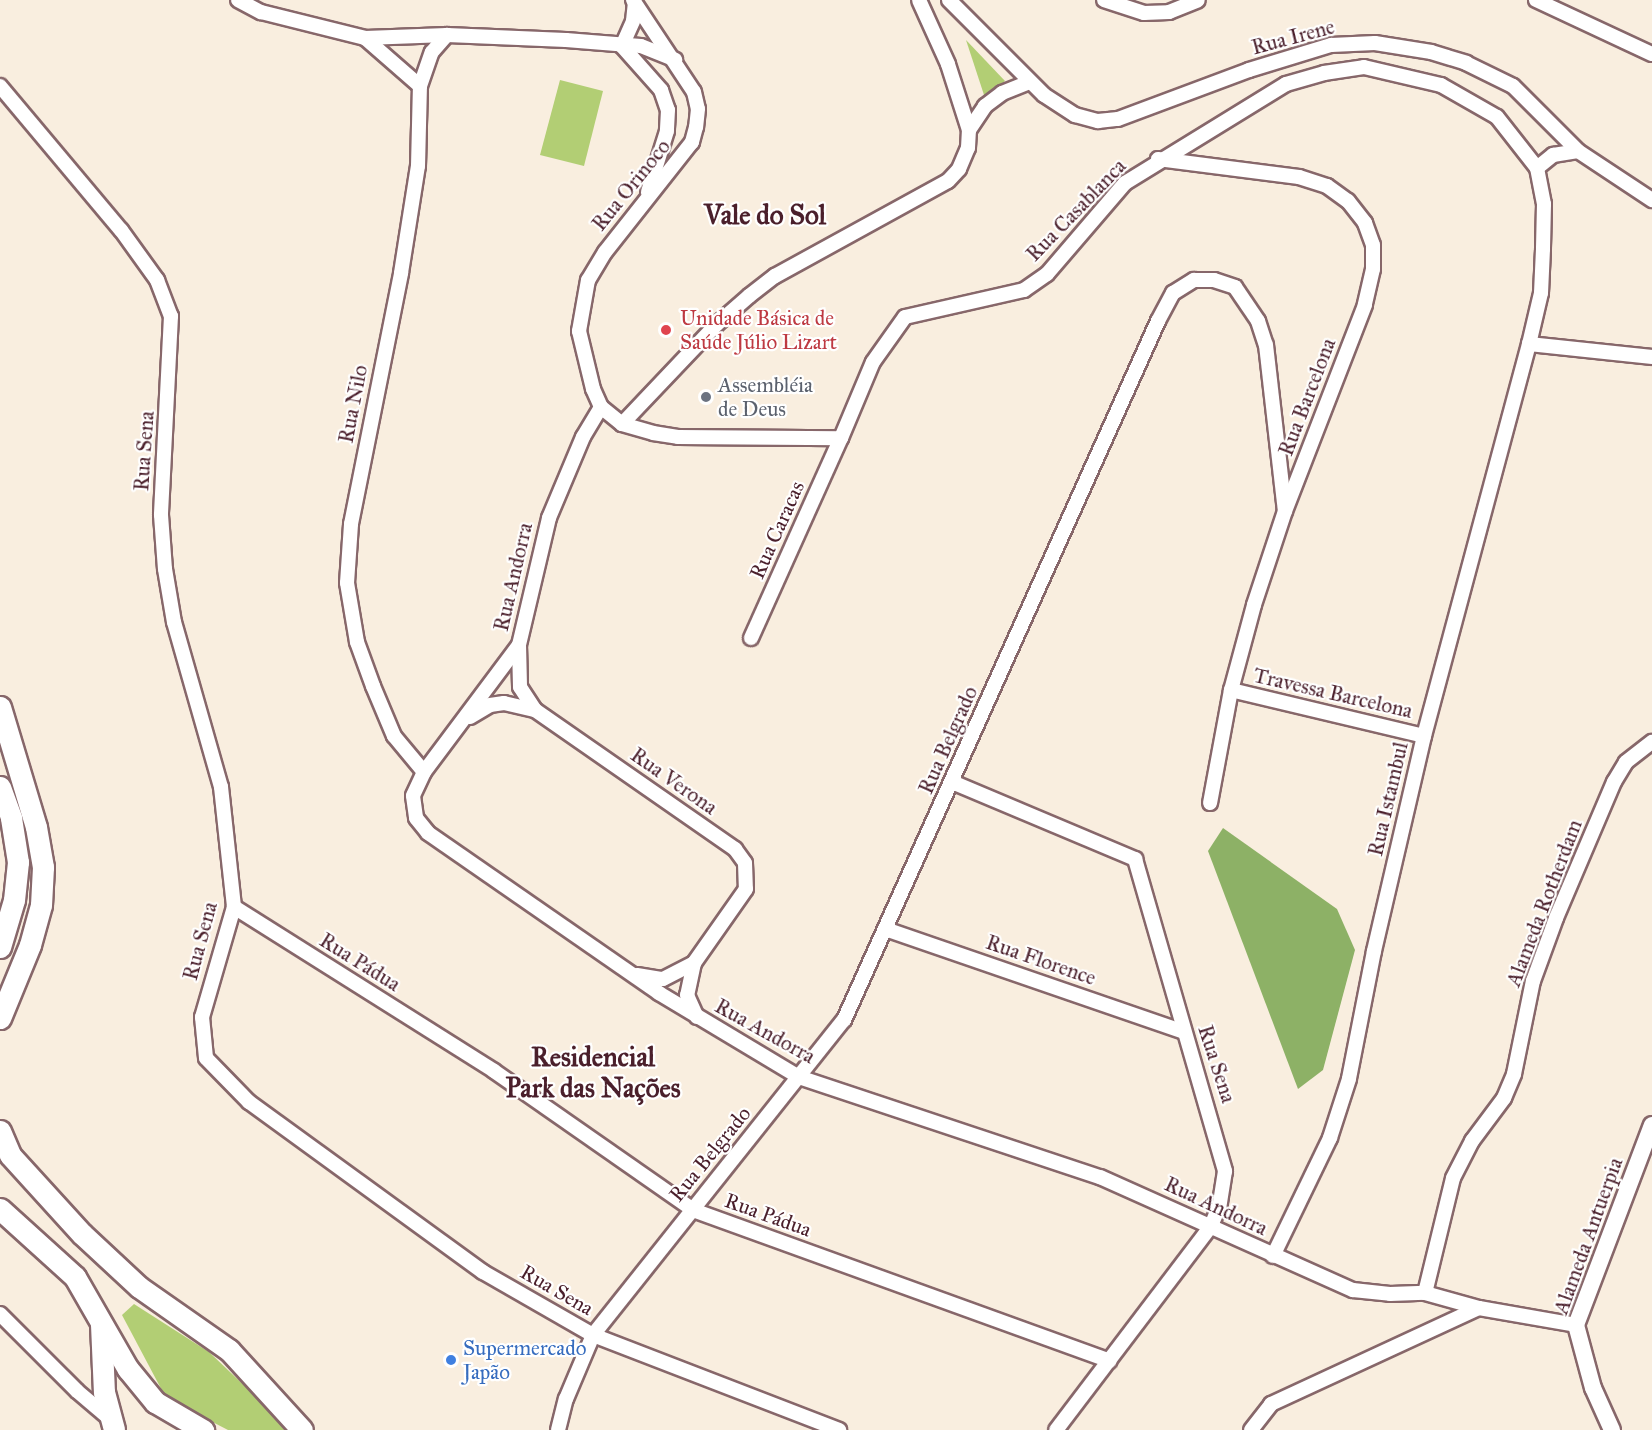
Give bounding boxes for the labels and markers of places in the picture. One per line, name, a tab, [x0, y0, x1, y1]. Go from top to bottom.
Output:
place label: Unidade Básica de Saúde Júlio Lizart	[680, 305, 837, 355]
marker: Unidade Básica de Saúde Júlio Lizart	[657, 321, 675, 339]
place label: Assembléia de Deus	[718, 372, 813, 422]
marker: Assembléia de Deus	[699, 390, 713, 404]
place label: Supermercado Japão	[463, 1335, 587, 1385]
marker: Supermercado Japão	[444, 1353, 458, 1367]

